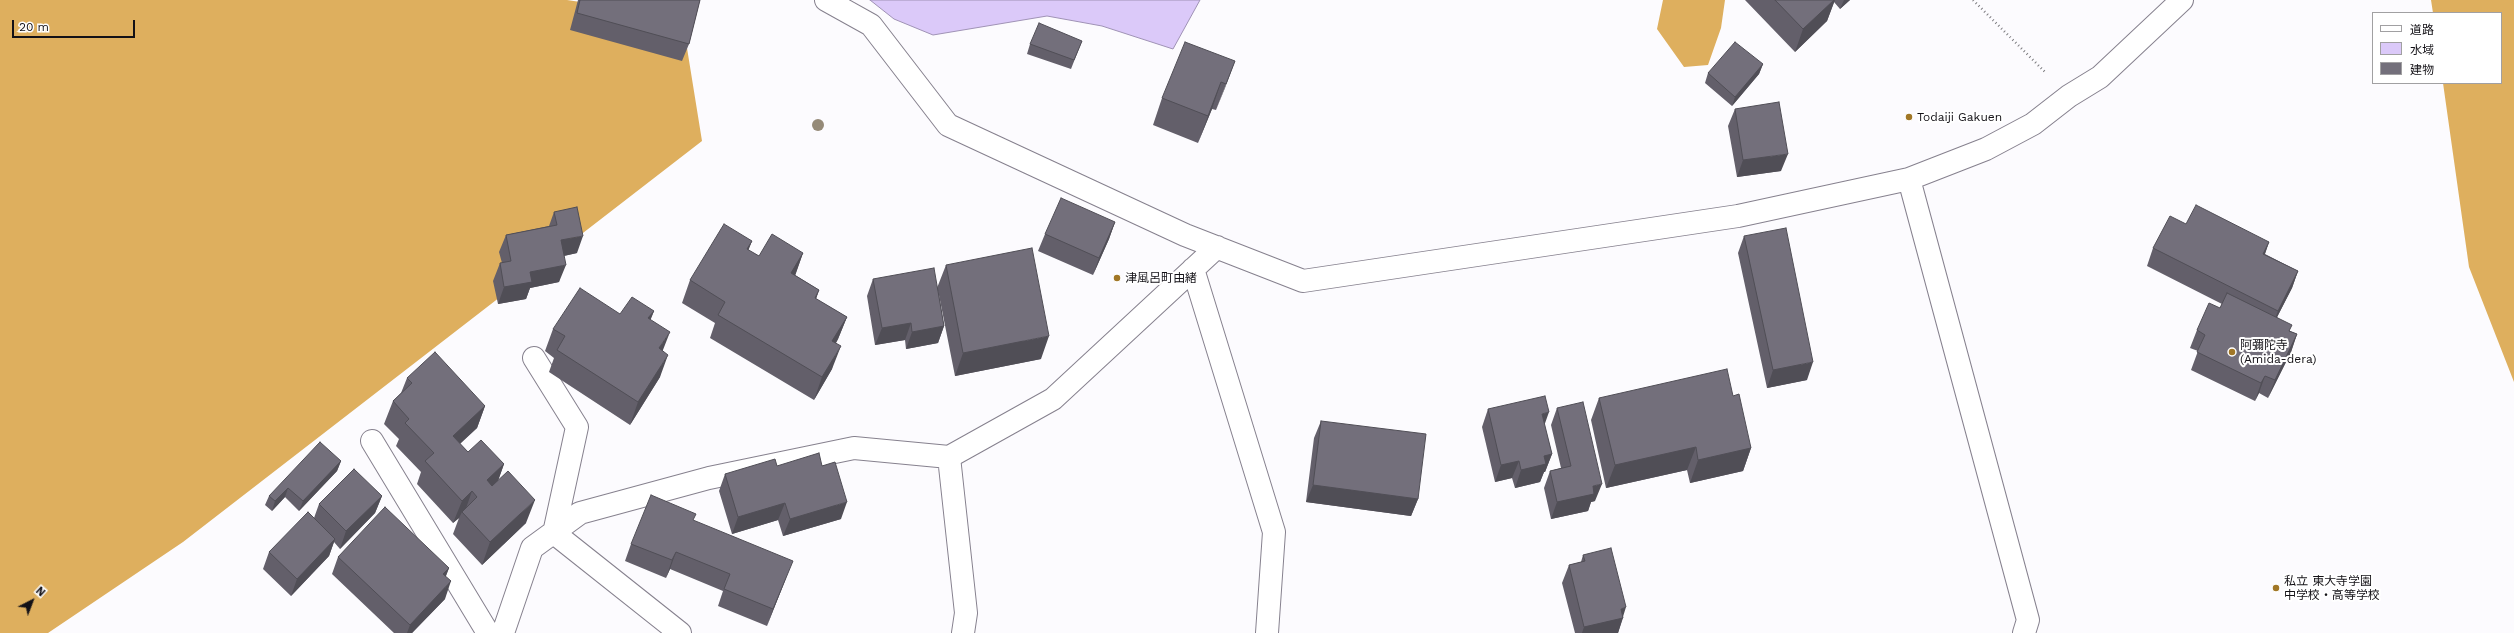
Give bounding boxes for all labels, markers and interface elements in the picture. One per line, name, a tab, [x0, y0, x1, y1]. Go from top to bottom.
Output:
scale bar	[14, 12, 137, 38]
legend	[2372, 12, 2502, 84]
text: 20 m	[19, 20, 49, 34]
text: 道路	[2410, 23, 2434, 37]
text: 水域	[2410, 43, 2434, 57]
text: 建物	[2410, 63, 2434, 77]
place label: Todaiji Gakuen	[1917, 110, 2002, 124]
marker: Todaiji Gakuen	[1904, 112, 1914, 122]
place label: 津風呂町由緒	[1125, 271, 1197, 285]
marker: 津風呂町由緒	[1112, 273, 1122, 283]
place label: 阿彌陀寺 (Amida-dera)	[2240, 338, 2317, 366]
marker: 阿彌陀寺 (Amida-dera)	[2227, 347, 2237, 357]
place label: 私立 東大寺学園 中学校・高等学校	[2284, 574, 2380, 602]
north arrow	[12, 581, 52, 621]
marker: 私立 東大寺学園 中学校・高等学校	[2271, 583, 2281, 593]
text: N	[33, 584, 48, 599]

